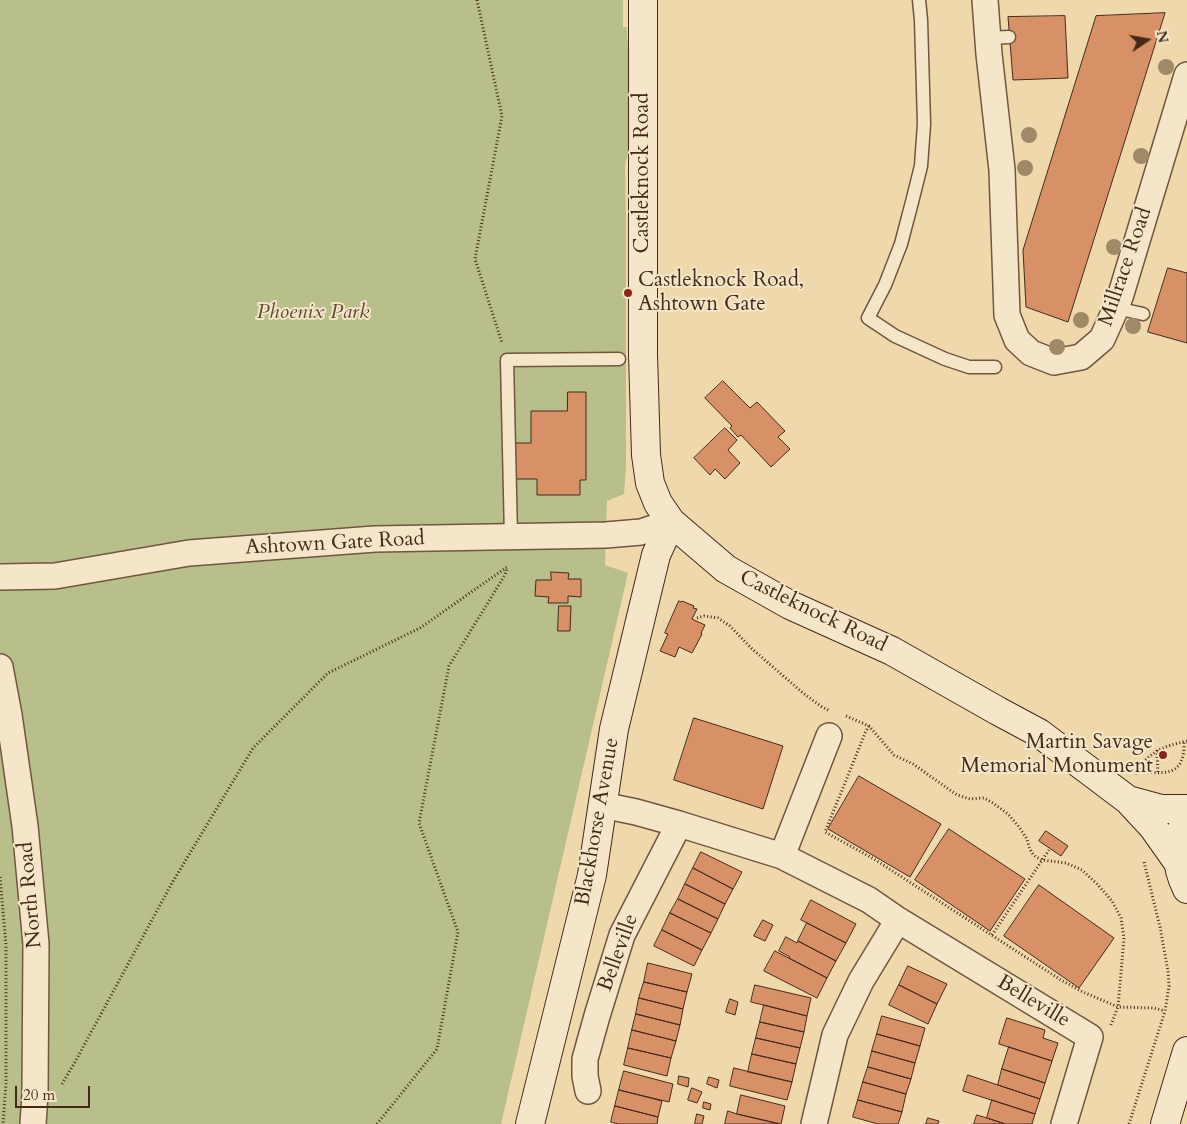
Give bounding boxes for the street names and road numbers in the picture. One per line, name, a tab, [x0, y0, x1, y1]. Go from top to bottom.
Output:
street label: Castleknock Road	[630, 93, 656, 253]
street label: Millrace Road	[1094, 204, 1158, 330]
street label: Ashtown Gate Road	[245, 527, 425, 561]
street label: Castleknock Road	[735, 565, 891, 659]
street label: Blackhorse Avenue	[571, 736, 625, 908]
street label: North Road	[14, 841, 48, 949]
street label: Belleville	[593, 911, 645, 995]
street label: Belleville	[992, 970, 1074, 1034]

